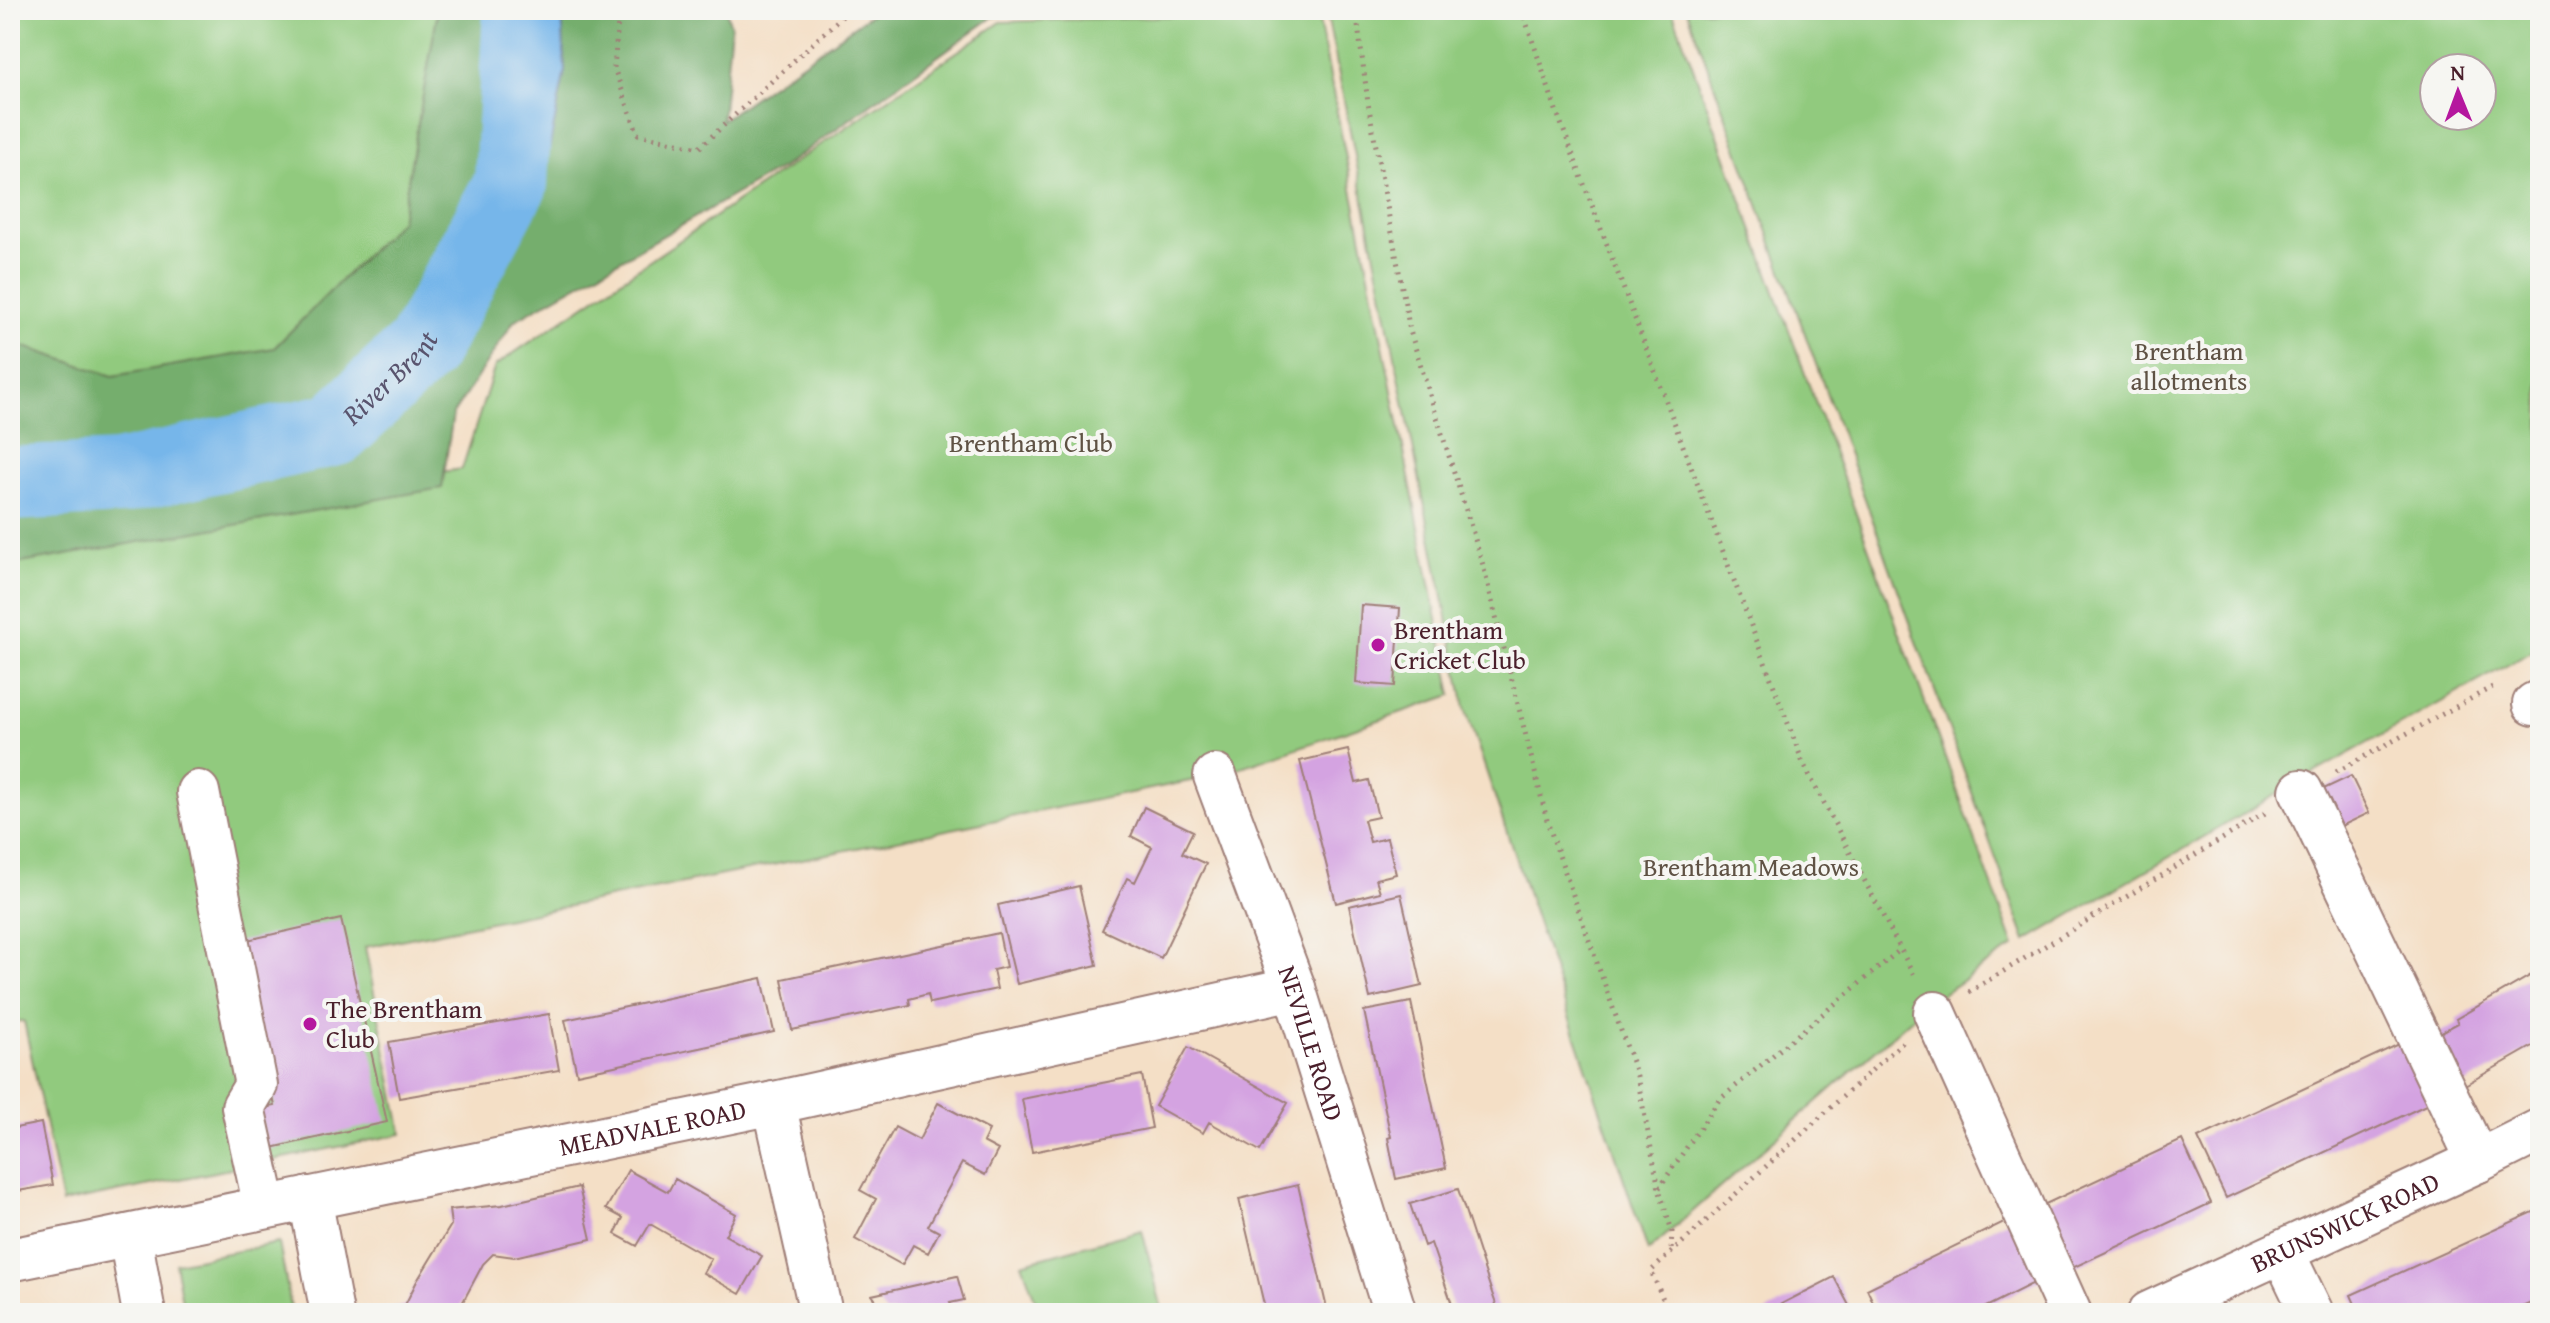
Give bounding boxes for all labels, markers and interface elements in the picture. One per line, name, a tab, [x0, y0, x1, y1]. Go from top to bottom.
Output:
north arrow	[2418, 52, 2498, 132]
text: N	[2450, 56, 2466, 88]
water label: River Brent	[331, 323, 448, 435]
park label: Brentham allotments	[2131, 331, 2247, 400]
park label: Brentham Club	[949, 423, 1113, 462]
place label: Brentham Cricket Club	[1394, 610, 1526, 679]
marker: Brentham Cricket Club	[1369, 636, 1387, 654]
park label: Brentham Meadows	[1643, 847, 1859, 886]
street label: NEVILLE ROAD	[1268, 960, 1354, 1126]
place label: The Brentham Club	[326, 989, 482, 1058]
marker: The Brentham Club	[301, 1015, 319, 1033]
street label: MEADVALE ROAD	[555, 1089, 749, 1166]
street label: BRUNSWICK ROAD	[2244, 1162, 2445, 1282]

